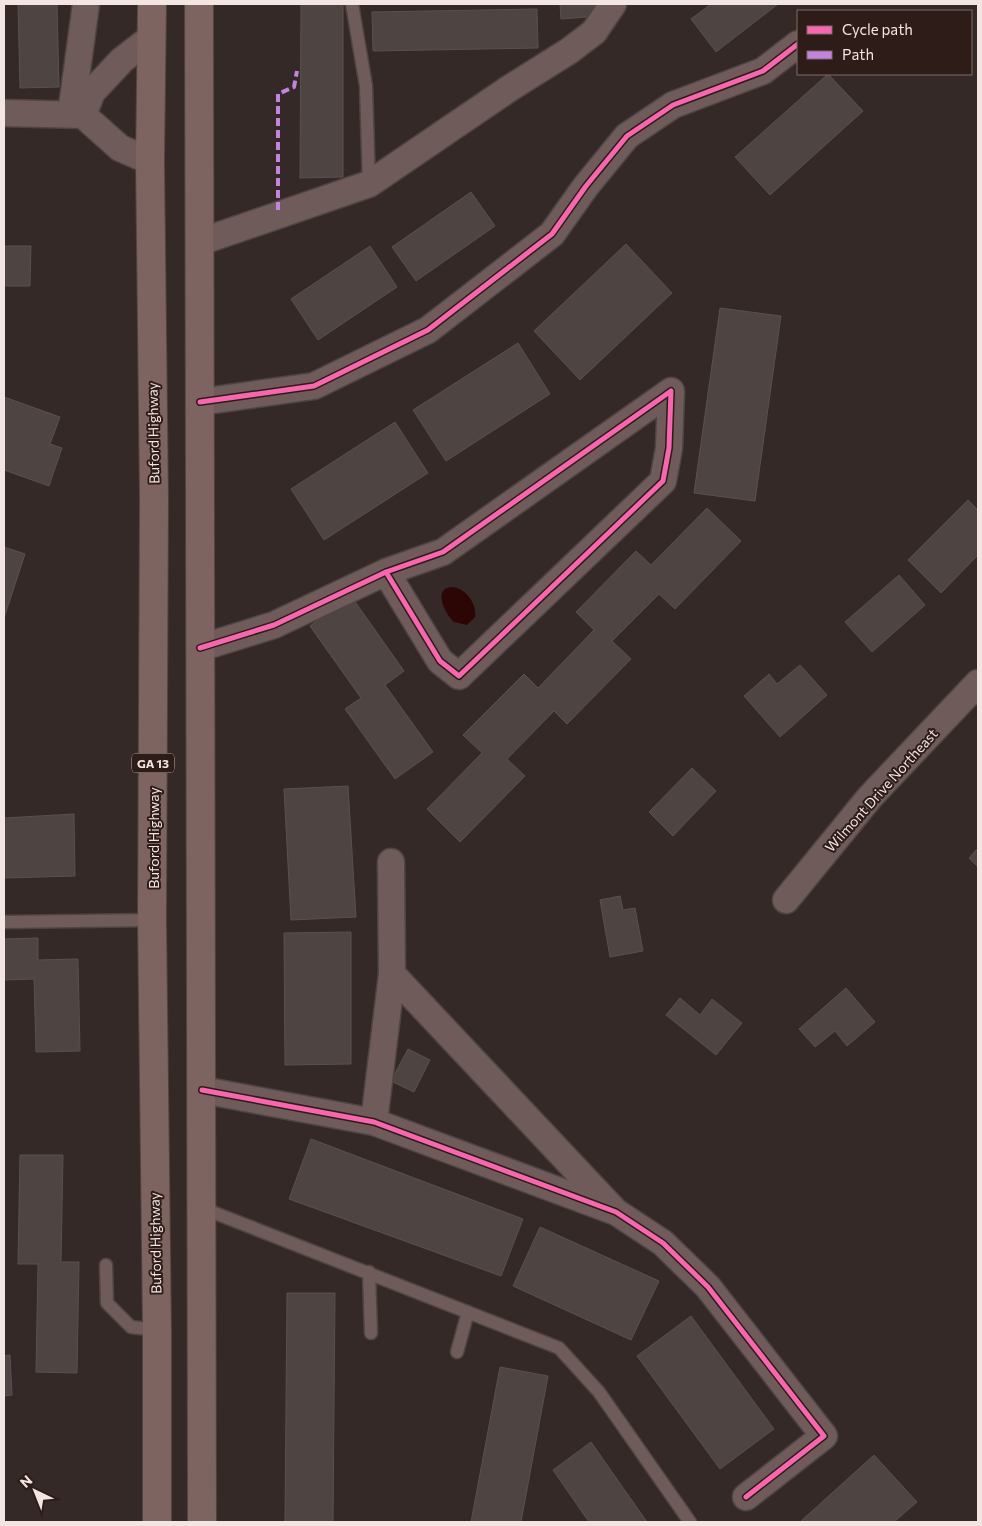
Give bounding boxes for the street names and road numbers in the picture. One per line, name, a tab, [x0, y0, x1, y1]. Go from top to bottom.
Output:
street label: Buford Highway	[144, 382, 162, 484]
street label: Wilmont Drive Northeast	[821, 725, 941, 855]
road number: GA 13	[132, 754, 174, 772]
street label: Buford Highway	[145, 787, 162, 889]
street label: Buford Highway	[146, 1192, 164, 1294]

